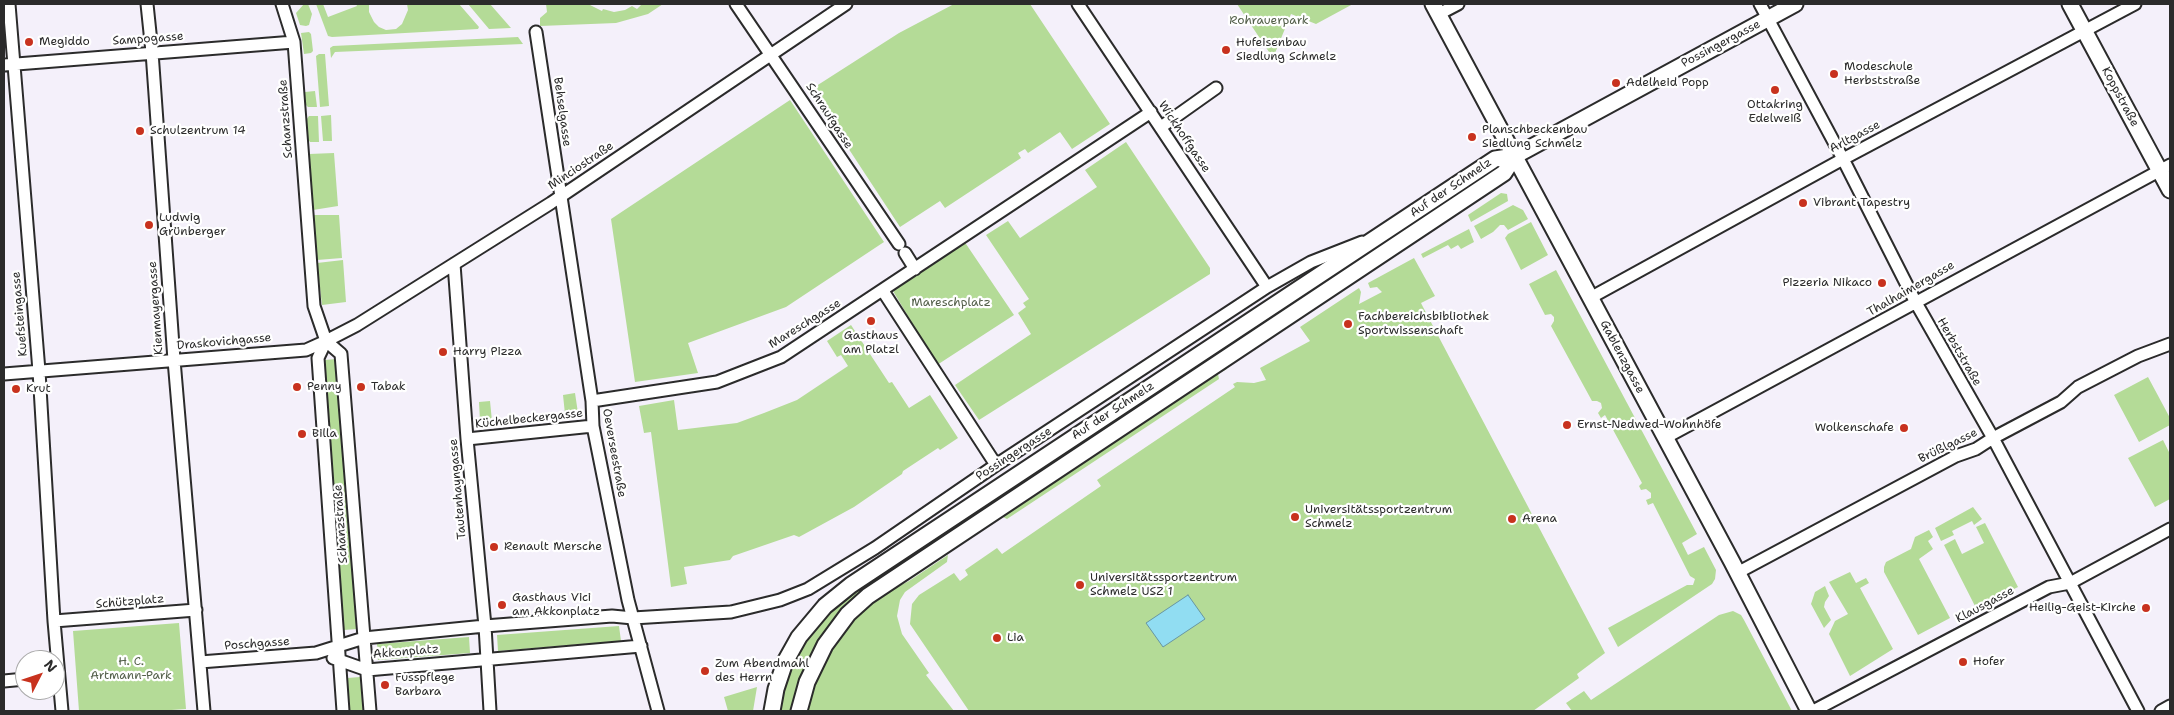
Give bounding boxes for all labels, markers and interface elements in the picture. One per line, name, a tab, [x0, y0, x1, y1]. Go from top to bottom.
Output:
park label: Rohrauerpark	[1229, 14, 1309, 28]
street label: Possingergasse	[1679, 17, 1763, 71]
street label: Sampogasse	[112, 29, 184, 49]
place label: Megiddo	[39, 35, 90, 49]
marker: Megiddo	[23, 36, 35, 48]
place label: Hufeisenbau Siedlung Schmelz	[1236, 36, 1337, 64]
marker: Hufeisenbau Siedlung Schmelz	[1220, 44, 1232, 56]
place label: Modeschule Herbststraße	[1844, 60, 1920, 88]
street label: Koppstraße	[2098, 65, 2142, 129]
marker: Modeschule Herbststraße	[1828, 68, 1840, 80]
street label: Behselgasse	[550, 76, 574, 148]
place label: Adelheid Popp	[1626, 76, 1709, 90]
marker: Adelheid Popp	[1610, 77, 1622, 89]
street label: Schanzstraße	[276, 79, 296, 159]
street label: Schraufgasse	[802, 80, 856, 152]
marker: Ottakring Edelweiß	[1769, 84, 1781, 96]
street label: Wickhoffgasse	[1155, 98, 1213, 176]
place label: Ottakring Edelweiß	[1747, 98, 1803, 126]
street label: Arltgasse	[1827, 118, 1883, 156]
place label: Planschbeckenbau Siedlung Schmelz	[1482, 123, 1588, 151]
place label: Schulzentrum 14	[150, 124, 246, 138]
marker: Schulzentrum 14	[134, 125, 146, 137]
marker: Planschbeckenbau Siedlung Schmelz	[1466, 131, 1478, 143]
street label: Minciostraße	[546, 139, 616, 193]
street label: Auf der Schmelz	[1407, 155, 1495, 221]
place label: Vibrant Tapestry	[1813, 196, 1910, 210]
marker: Vibrant Tapestry	[1797, 197, 1809, 209]
place label: Ludwig Grünberger	[159, 211, 226, 239]
marker: Ludwig Grünberger	[143, 219, 155, 231]
street label: Thalhaimergasse	[1865, 258, 1957, 320]
street label: Kienmayergasse	[146, 261, 166, 355]
street label: Kuefsteingasse	[9, 271, 31, 357]
place label: Pizzeria Nikaco	[1782, 276, 1872, 290]
marker: Pizzeria Nikaco	[1876, 277, 1888, 289]
street label: Mareschgasse	[766, 296, 844, 352]
park label: Mareschplatz	[911, 296, 991, 310]
place label: Fachbereichsbibliothek Sportwissenschaft	[1358, 310, 1489, 338]
marker: Gasthaus am Platzl	[865, 315, 877, 327]
street label: Herbststraße	[1934, 315, 1984, 389]
marker: Fachbereichsbibliothek Sportwissenschaft	[1342, 318, 1354, 330]
street label: Gablenzgasse	[1597, 318, 1647, 396]
place label: Gasthaus am Platzl	[843, 329, 899, 357]
street label: Draskovichgasse	[176, 331, 272, 353]
place label: Harry Pizza	[453, 345, 522, 359]
marker: Harry Pizza	[437, 346, 449, 358]
street label: Auf der Schmelz	[1069, 379, 1157, 443]
place label: Penny	[307, 380, 342, 394]
place label: Tabak	[371, 380, 406, 394]
marker: Penny	[291, 381, 303, 393]
marker: Tabak	[355, 381, 367, 393]
place label: Krut	[26, 382, 51, 396]
marker: Krut	[10, 383, 22, 395]
street label: Küchelbeckergasse	[474, 406, 584, 432]
street label: Oeverseestraße	[599, 407, 629, 499]
place label: Ernst-Nedwed-Wohnhöfe	[1577, 418, 1722, 432]
marker: Ernst-Nedwed-Wohnhöfe	[1561, 419, 1573, 431]
place label: Wolkenschafe	[1815, 421, 1894, 435]
marker: Wolkenschafe	[1898, 422, 1910, 434]
street label: Possingergasse	[973, 424, 1055, 484]
street label: Brüßlgasse	[1916, 426, 1980, 466]
place label: Billa	[312, 427, 337, 441]
marker: Billa	[296, 428, 308, 440]
street label: Tautenhayngasse	[446, 438, 470, 540]
street label: Schanzstraße	[331, 484, 351, 564]
place label: Universitätssportzentrum Schmelz	[1305, 503, 1452, 531]
marker: Universitätssportzentrum Schmelz	[1289, 511, 1301, 523]
place label: Arena	[1522, 512, 1557, 526]
marker: Arena	[1506, 513, 1518, 525]
place label: Renault Mersche	[504, 540, 602, 554]
marker: Renault Mersche	[488, 541, 500, 553]
place label: Universitätssportzentrum Schmelz USZ 1	[1090, 571, 1237, 599]
marker: Universitätssportzentrum Schmelz USZ 1	[1074, 579, 1086, 591]
street label: Klausgasse	[1953, 584, 2017, 626]
place label: Gasthaus Vici am Akkonplatz	[512, 591, 600, 619]
street label: Schützplatz	[95, 592, 165, 612]
marker: Gasthaus Vici am Akkonplatz	[496, 599, 508, 611]
place label: Heilig-Geist-Kirche	[2029, 601, 2136, 615]
marker: Heilig-Geist-Kirche	[2140, 602, 2152, 614]
place label: Lia	[1007, 631, 1024, 645]
marker: Lia	[991, 632, 1003, 644]
street label: Poschgasse	[224, 635, 290, 653]
street label: Akkonplatz	[372, 642, 440, 662]
north arrow	[15, 650, 65, 700]
park label: H. C. Artmann-Park	[90, 655, 172, 683]
place label: Hofer	[1973, 655, 2005, 669]
text: N	[40, 656, 61, 676]
marker: Hofer	[1957, 656, 1969, 668]
place label: Zum Abendmahl des Herrn	[715, 657, 809, 685]
marker: Zum Abendmahl des Herrn	[699, 665, 711, 677]
place label: Fusspflege Barbara	[395, 671, 455, 699]
marker: Fusspflege Barbara	[379, 679, 391, 691]

